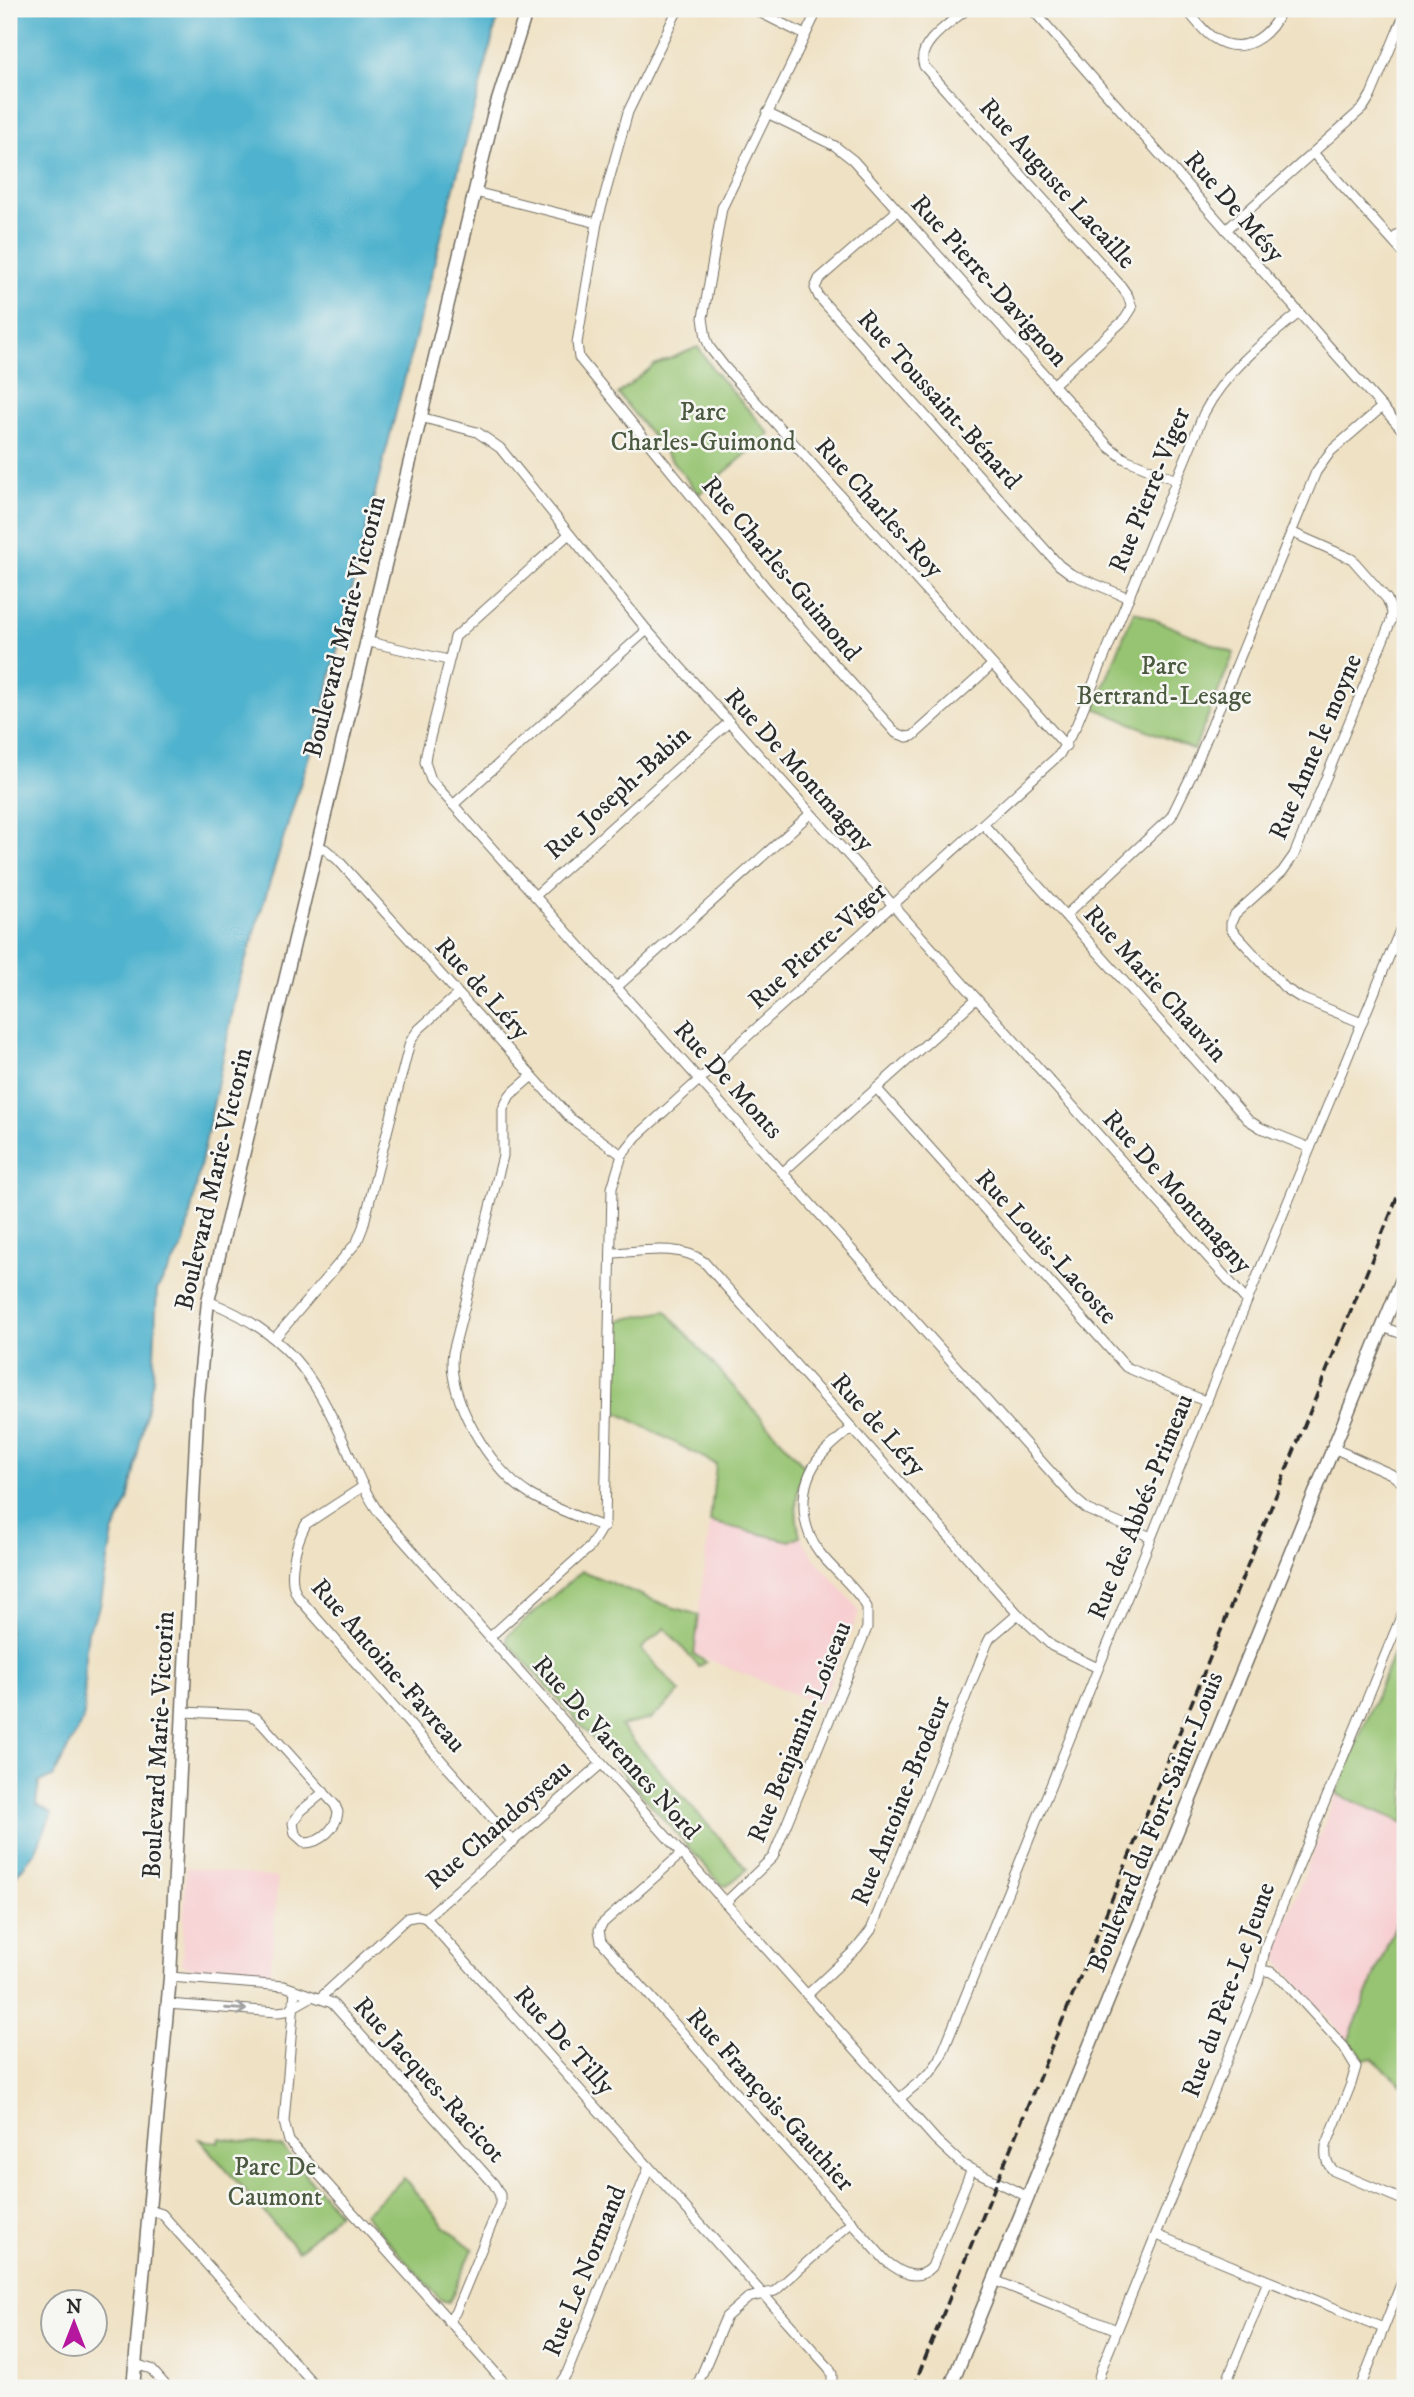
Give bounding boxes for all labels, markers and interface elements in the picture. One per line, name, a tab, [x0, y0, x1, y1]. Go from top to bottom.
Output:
street label: Rue Auguste Lacaille	[972, 92, 1142, 276]
street label: Rue De Mésy	[1177, 144, 1292, 270]
street label: Rue Pierre-Davignon	[903, 188, 1075, 374]
street label: Rue Toussaint-Bénard	[850, 303, 1028, 497]
park label: Parc Charles-Guimond	[610, 396, 796, 459]
street label: Rue Pierre-Viger	[1102, 402, 1198, 578]
street label: Rue Charles-Roy	[807, 431, 951, 586]
street label: Rue Charles-Guimond	[694, 470, 868, 668]
street label: Boulevard Marie-Victorin	[297, 492, 394, 761]
street label: Rue Anne le moyne	[1262, 649, 1370, 845]
park label: Parc Bertrand-Lesage	[1076, 650, 1252, 713]
street label: Rue De Montmagny	[717, 681, 882, 859]
street label: Rue Joseph-Babin	[538, 718, 698, 867]
street label: Rue Pierre-Viger	[742, 875, 894, 1017]
street label: Rue Marie Chauvin	[1076, 899, 1234, 1070]
street label: Rue de Léry	[427, 931, 537, 1048]
street label: Rue De Monts	[666, 1014, 790, 1146]
street label: Boulevard Marie-Victorin	[168, 1044, 260, 1313]
street label: Rue De Montmagny	[1095, 1103, 1260, 1281]
street label: Rue Louis-Lacoste	[968, 1163, 1124, 1331]
street label: Rue de Léry	[823, 1367, 933, 1484]
street label: Rue des Abbés-Primeau	[1081, 1389, 1201, 1625]
street label: Rue Antoine-Favreau	[303, 1572, 473, 1760]
street label: Boulevard Marie-Victorin	[136, 1610, 183, 1880]
street label: Rue Benjamin-Loiseau	[741, 1616, 859, 1848]
street label: Rue De Varennes Nord	[525, 1649, 707, 1847]
street label: Boulevard du Fort-Saint-Louis	[1081, 1667, 1231, 1977]
street label: Rue Antoine-Brodeur	[844, 1691, 958, 1911]
street label: Rue Chandoyseau	[419, 1753, 579, 1897]
street label: Rue du Père-Le Jeune	[1175, 1878, 1283, 2102]
street label: Rue De Tilly	[506, 1979, 622, 2103]
street label: Rue Jacques-Racicot	[346, 1990, 512, 2170]
street label: Rue François-Gauthier	[679, 2001, 861, 2199]
one-way arrow	[224, 2003, 246, 2016]
park label: Parc De Caumont	[228, 2151, 322, 2214]
street label: Rue Le Normand	[536, 2181, 634, 2361]
north arrow	[38, 2288, 108, 2358]
text: N	[66, 2296, 82, 2319]

